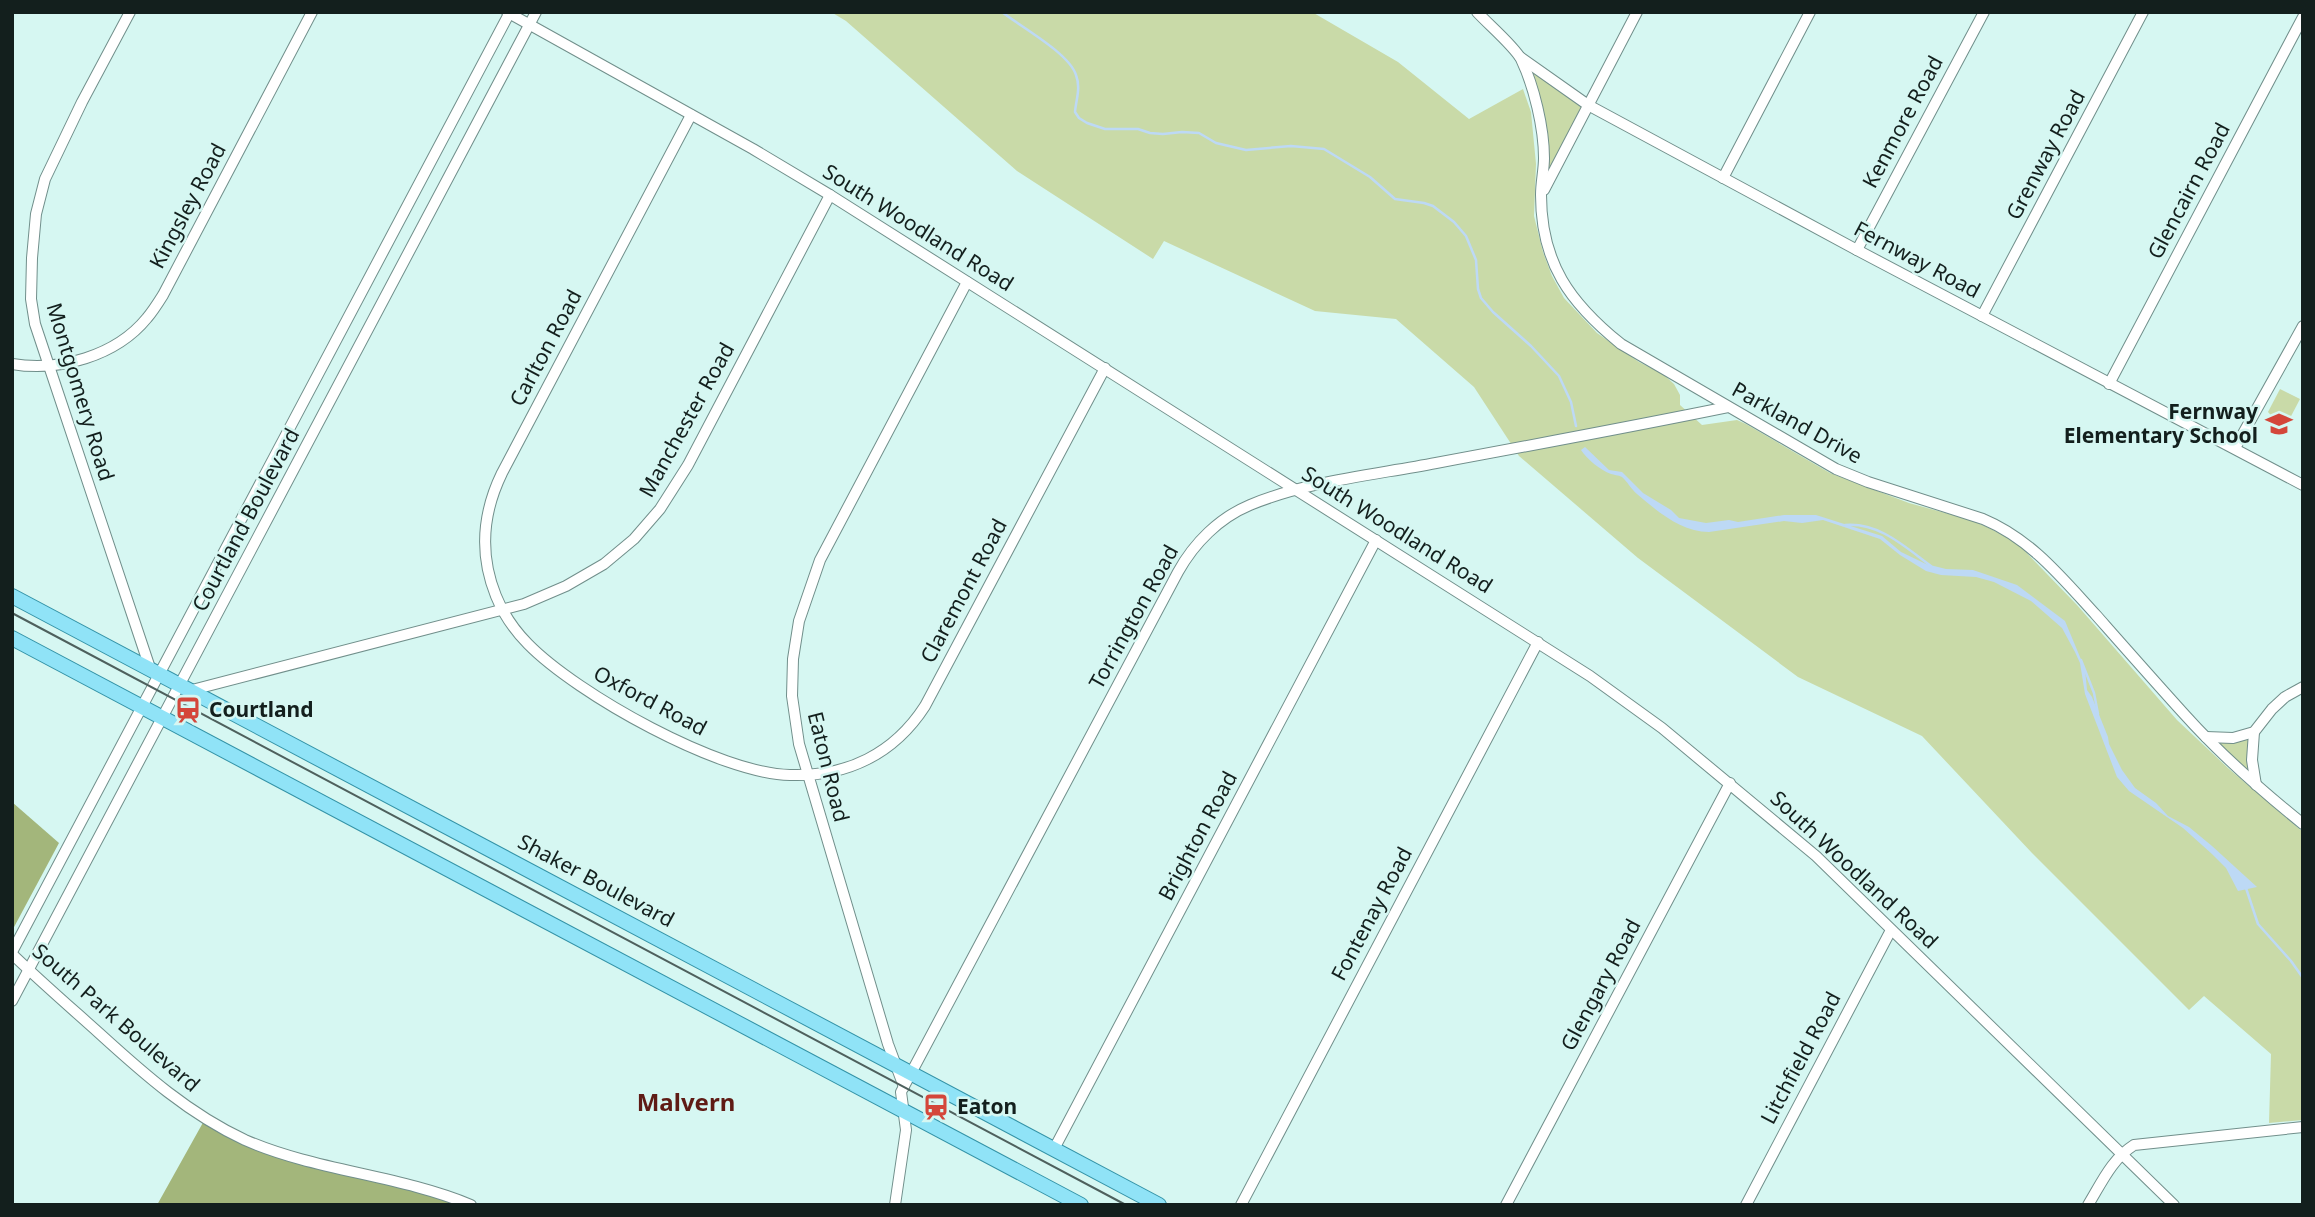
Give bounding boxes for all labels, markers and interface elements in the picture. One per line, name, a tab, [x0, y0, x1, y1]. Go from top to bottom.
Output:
street label: Kenmore Road	[1855, 50, 1949, 193]
street label: Grenway Road	[1999, 85, 2091, 224]
street label: Glencairn Road	[2140, 118, 2236, 263]
street label: Kingsley Road	[142, 138, 232, 273]
street label: South Woodland Road	[818, 157, 1019, 297]
street label: Fernway Road	[1849, 214, 1986, 304]
street label: Carlton Road	[503, 284, 588, 411]
street label: Montgomery Road	[41, 299, 121, 484]
street label: Manchester Road	[632, 337, 740, 502]
street label: Parkland Drive	[1727, 375, 1868, 469]
place label: Fernway Elementary School	[2064, 397, 2258, 449]
school or university icon: Fernway Elementary School	[2264, 409, 2294, 439]
street label: Courtland Boulevard	[185, 423, 305, 616]
street label: South Woodland Road	[1297, 459, 1498, 599]
street label: Claremont Road	[913, 514, 1013, 667]
street label: Torrington Road	[1082, 539, 1184, 694]
street label: Oxford Road	[589, 659, 712, 742]
station icon: Courtland	[173, 695, 203, 725]
place label: Courtland	[209, 695, 314, 723]
street label: Eaton Road	[802, 709, 856, 825]
street label: Brighton Road	[1151, 766, 1243, 905]
street label: South Woodland Road	[1765, 784, 1945, 954]
street label: Shaker Boulevard	[513, 827, 680, 933]
street label: Fontenay Road	[1324, 842, 1418, 985]
street label: Glengary Road	[1554, 914, 1647, 1055]
street label: South Park Boulevard	[27, 937, 206, 1098]
street label: Litchfield Road	[1754, 987, 1847, 1128]
district label: Malvern	[637, 1085, 735, 1118]
station icon: Eaton	[921, 1092, 951, 1122]
place label: Eaton	[957, 1092, 1017, 1120]

